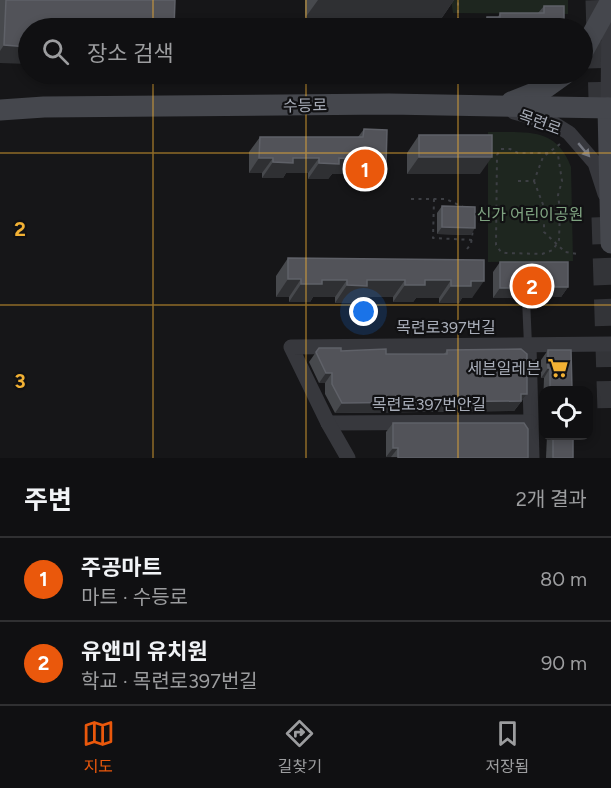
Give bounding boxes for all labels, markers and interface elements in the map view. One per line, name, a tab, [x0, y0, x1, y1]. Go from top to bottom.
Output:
search box	[18, 18, 593, 84]
icon: search	[39, 35, 72, 68]
text: 장소 검색	[87, 40, 173, 67]
street label: 수등로	[283, 96, 328, 115]
street label: 목련로	[516, 106, 564, 139]
one-way arrow	[577, 142, 590, 157]
pin: 1	[346, 146, 385, 192]
park label: 신가 어린이공원	[477, 205, 584, 224]
text: 2	[14, 217, 26, 241]
pin: 2	[512, 264, 552, 308]
your location	[349, 297, 378, 326]
street label: 목련로397번길	[396, 318, 496, 337]
supermarket icon: 세븐일레븐	[546, 356, 570, 380]
place label: 세븐일레븐	[467, 359, 541, 378]
text: 3	[14, 369, 26, 393]
map controls	[539, 386, 593, 440]
button: locate	[539, 386, 593, 440]
street label: 목련로397번안길	[372, 395, 486, 414]
text: 주변	[24, 484, 72, 516]
text: 2개 결과	[516, 487, 587, 511]
text: 주공마트	[81, 554, 162, 581]
text: 1	[39, 567, 48, 591]
text: 80 m	[540, 567, 587, 591]
text: 마트 · 수등로	[81, 585, 188, 609]
text: 유앤미 유치원	[81, 638, 208, 665]
text: 2	[38, 651, 49, 675]
text: 90 m	[541, 651, 587, 675]
text: 학교 · 목련로397번길	[81, 669, 258, 693]
tab: 지도	[82, 717, 115, 777]
tab: 길찾기	[278, 717, 322, 777]
tab: 저장됨	[485, 717, 529, 777]

